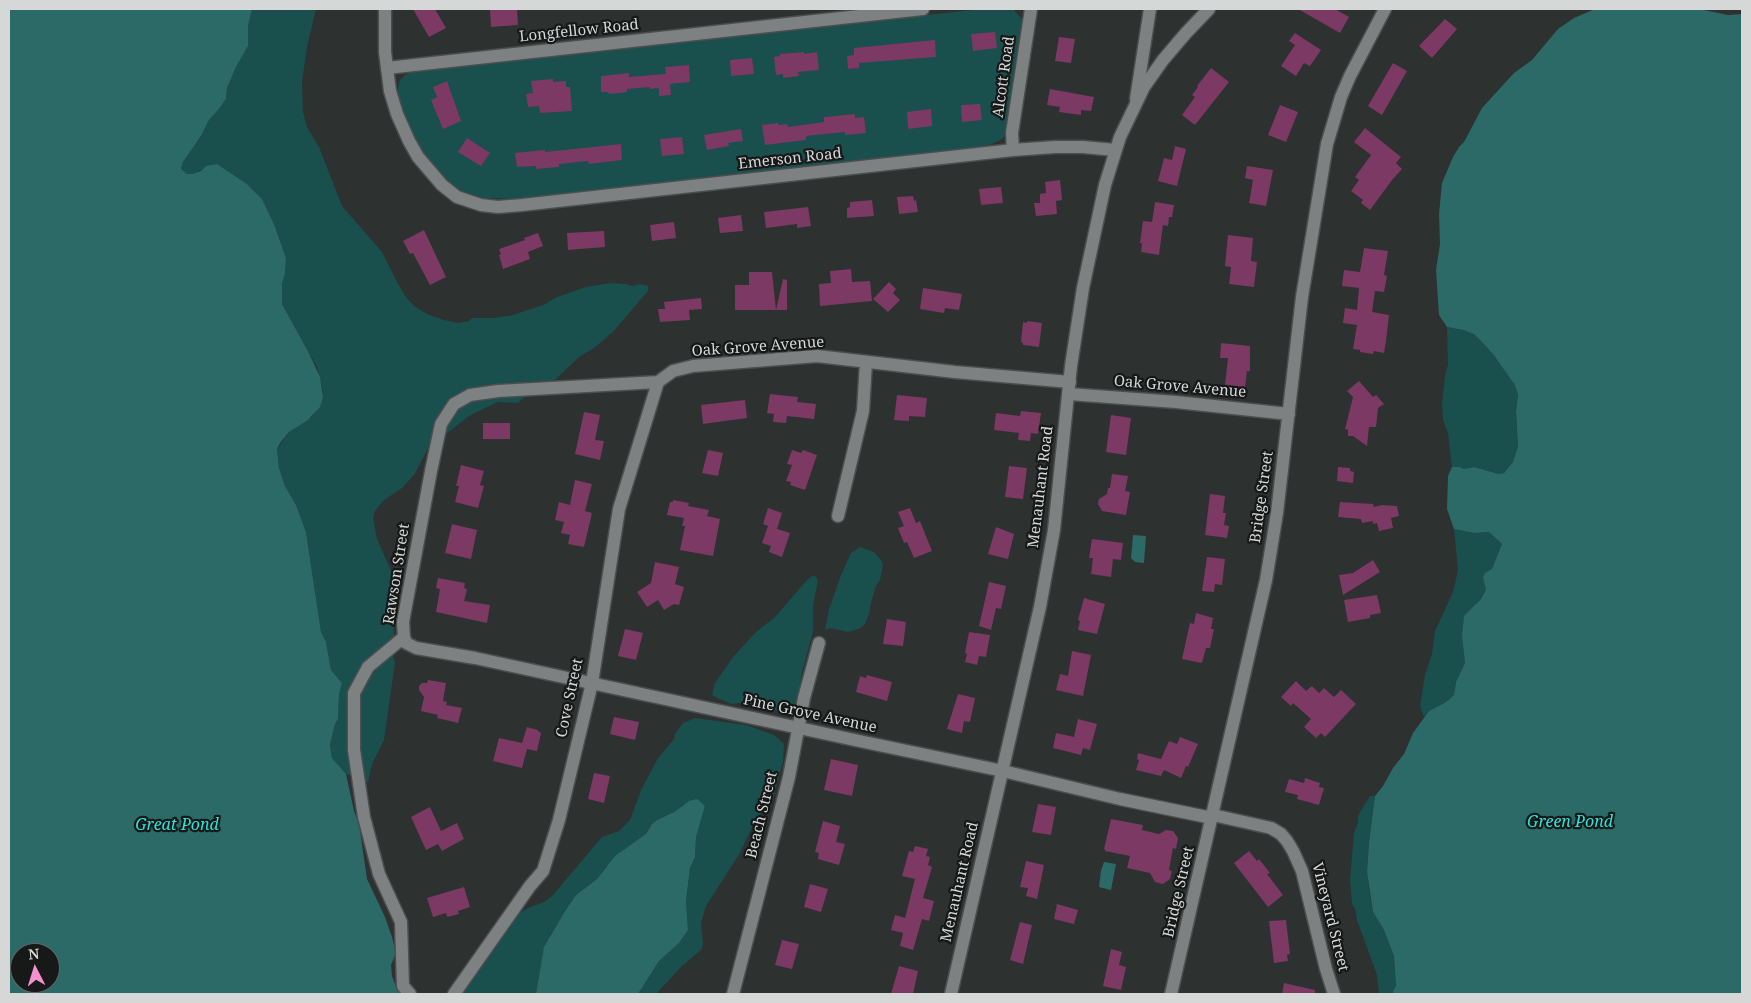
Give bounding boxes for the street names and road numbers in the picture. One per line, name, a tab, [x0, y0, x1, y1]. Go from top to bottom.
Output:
street label: Longfellow Road	[518, 16, 640, 46]
street label: Alcott Road	[989, 35, 1019, 119]
street label: Emerson Road	[737, 145, 843, 173]
street label: Oak Grove Avenue	[691, 333, 825, 361]
street label: Oak Grove Avenue	[1113, 372, 1247, 402]
street label: Menauhant Road	[1025, 425, 1057, 549]
street label: Bridge Street	[1247, 450, 1277, 544]
street label: Rawson Street	[380, 522, 414, 626]
street label: Cove Street	[553, 657, 587, 739]
street label: Pine Grove Avenue	[742, 691, 878, 737]
street label: Beach Street	[743, 770, 781, 860]
street label: Menauhant Road	[937, 820, 983, 944]
street label: Bridge Street	[1160, 845, 1198, 939]
street label: Vineyard Street	[1308, 861, 1352, 973]

